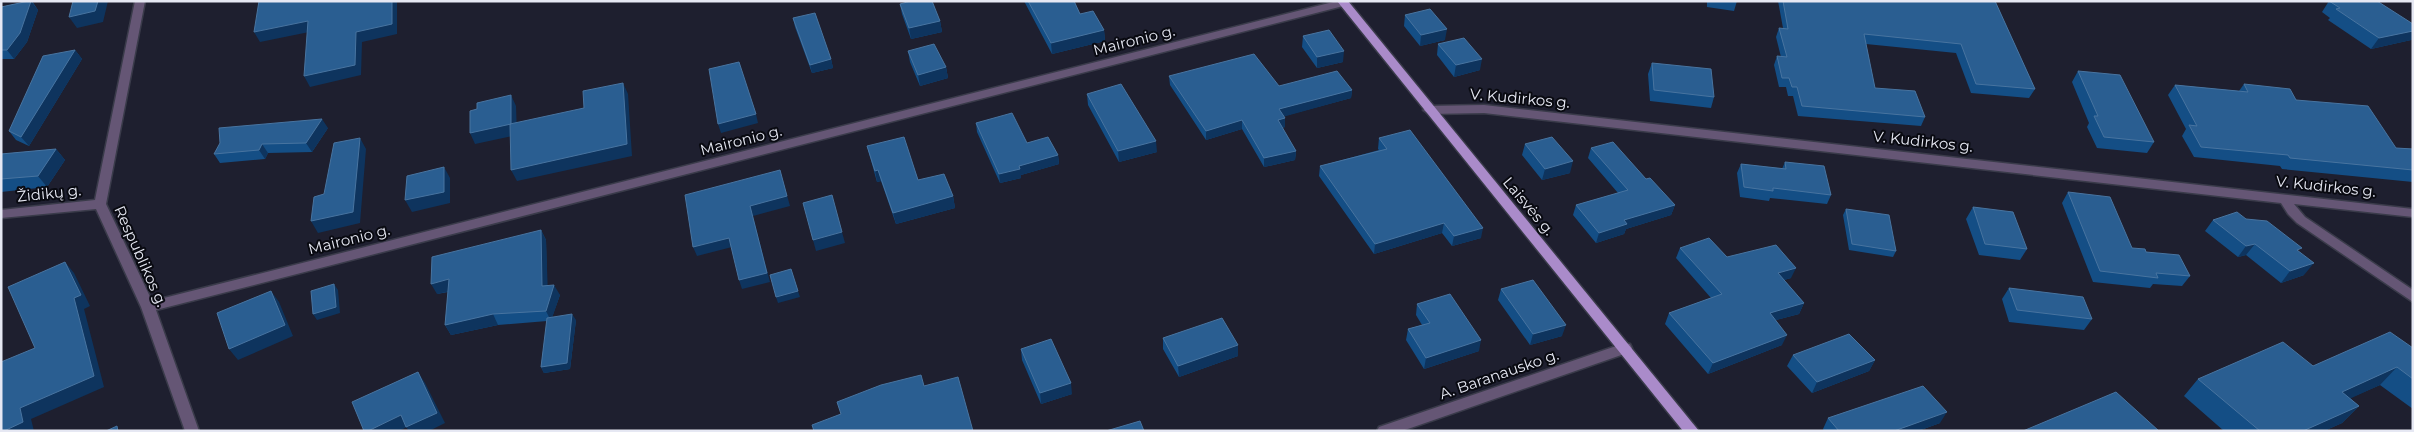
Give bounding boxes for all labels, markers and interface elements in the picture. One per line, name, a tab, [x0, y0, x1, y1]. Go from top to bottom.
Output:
street label: Maironio g.	[1091, 21, 1177, 59]
street label: V. Kudirkos g.	[1469, 84, 1571, 112]
street label: Maironio g.	[698, 121, 784, 159]
street label: V. Kudirkos g.	[1872, 126, 1974, 156]
street label: V. Kudirkos g.	[2275, 171, 2377, 201]
street label: Laisvės g.	[1499, 173, 1559, 239]
street label: Židikų g.	[16, 180, 82, 206]
street label: Respublikos g.	[110, 203, 172, 309]
street label: Maironio g.	[306, 220, 392, 258]
street label: A. Baranausko g.	[1437, 345, 1561, 403]

